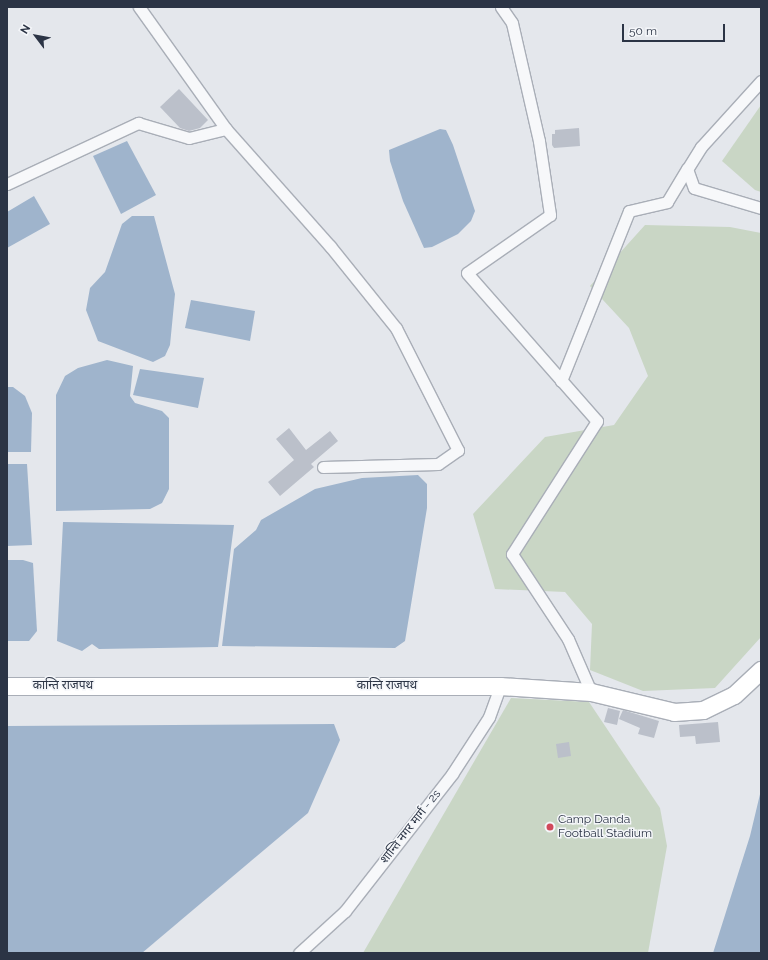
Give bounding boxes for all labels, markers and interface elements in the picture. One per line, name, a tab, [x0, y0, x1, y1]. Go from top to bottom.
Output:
north arrow	[16, 16, 56, 56]
scale bar	[624, 16, 727, 42]
text: N	[18, 22, 33, 36]
text: 50 m	[629, 24, 657, 38]
street label: कान्ति राजपथ	[33, 679, 93, 693]
street label: कान्ति राजपथ	[357, 679, 417, 693]
street label: शान्ति नगर मार्ग - 2s	[378, 787, 444, 867]
place label: Camp Danda Football Stadium	[558, 813, 652, 841]
marker: Camp Danda Football Stadium	[545, 822, 555, 832]

